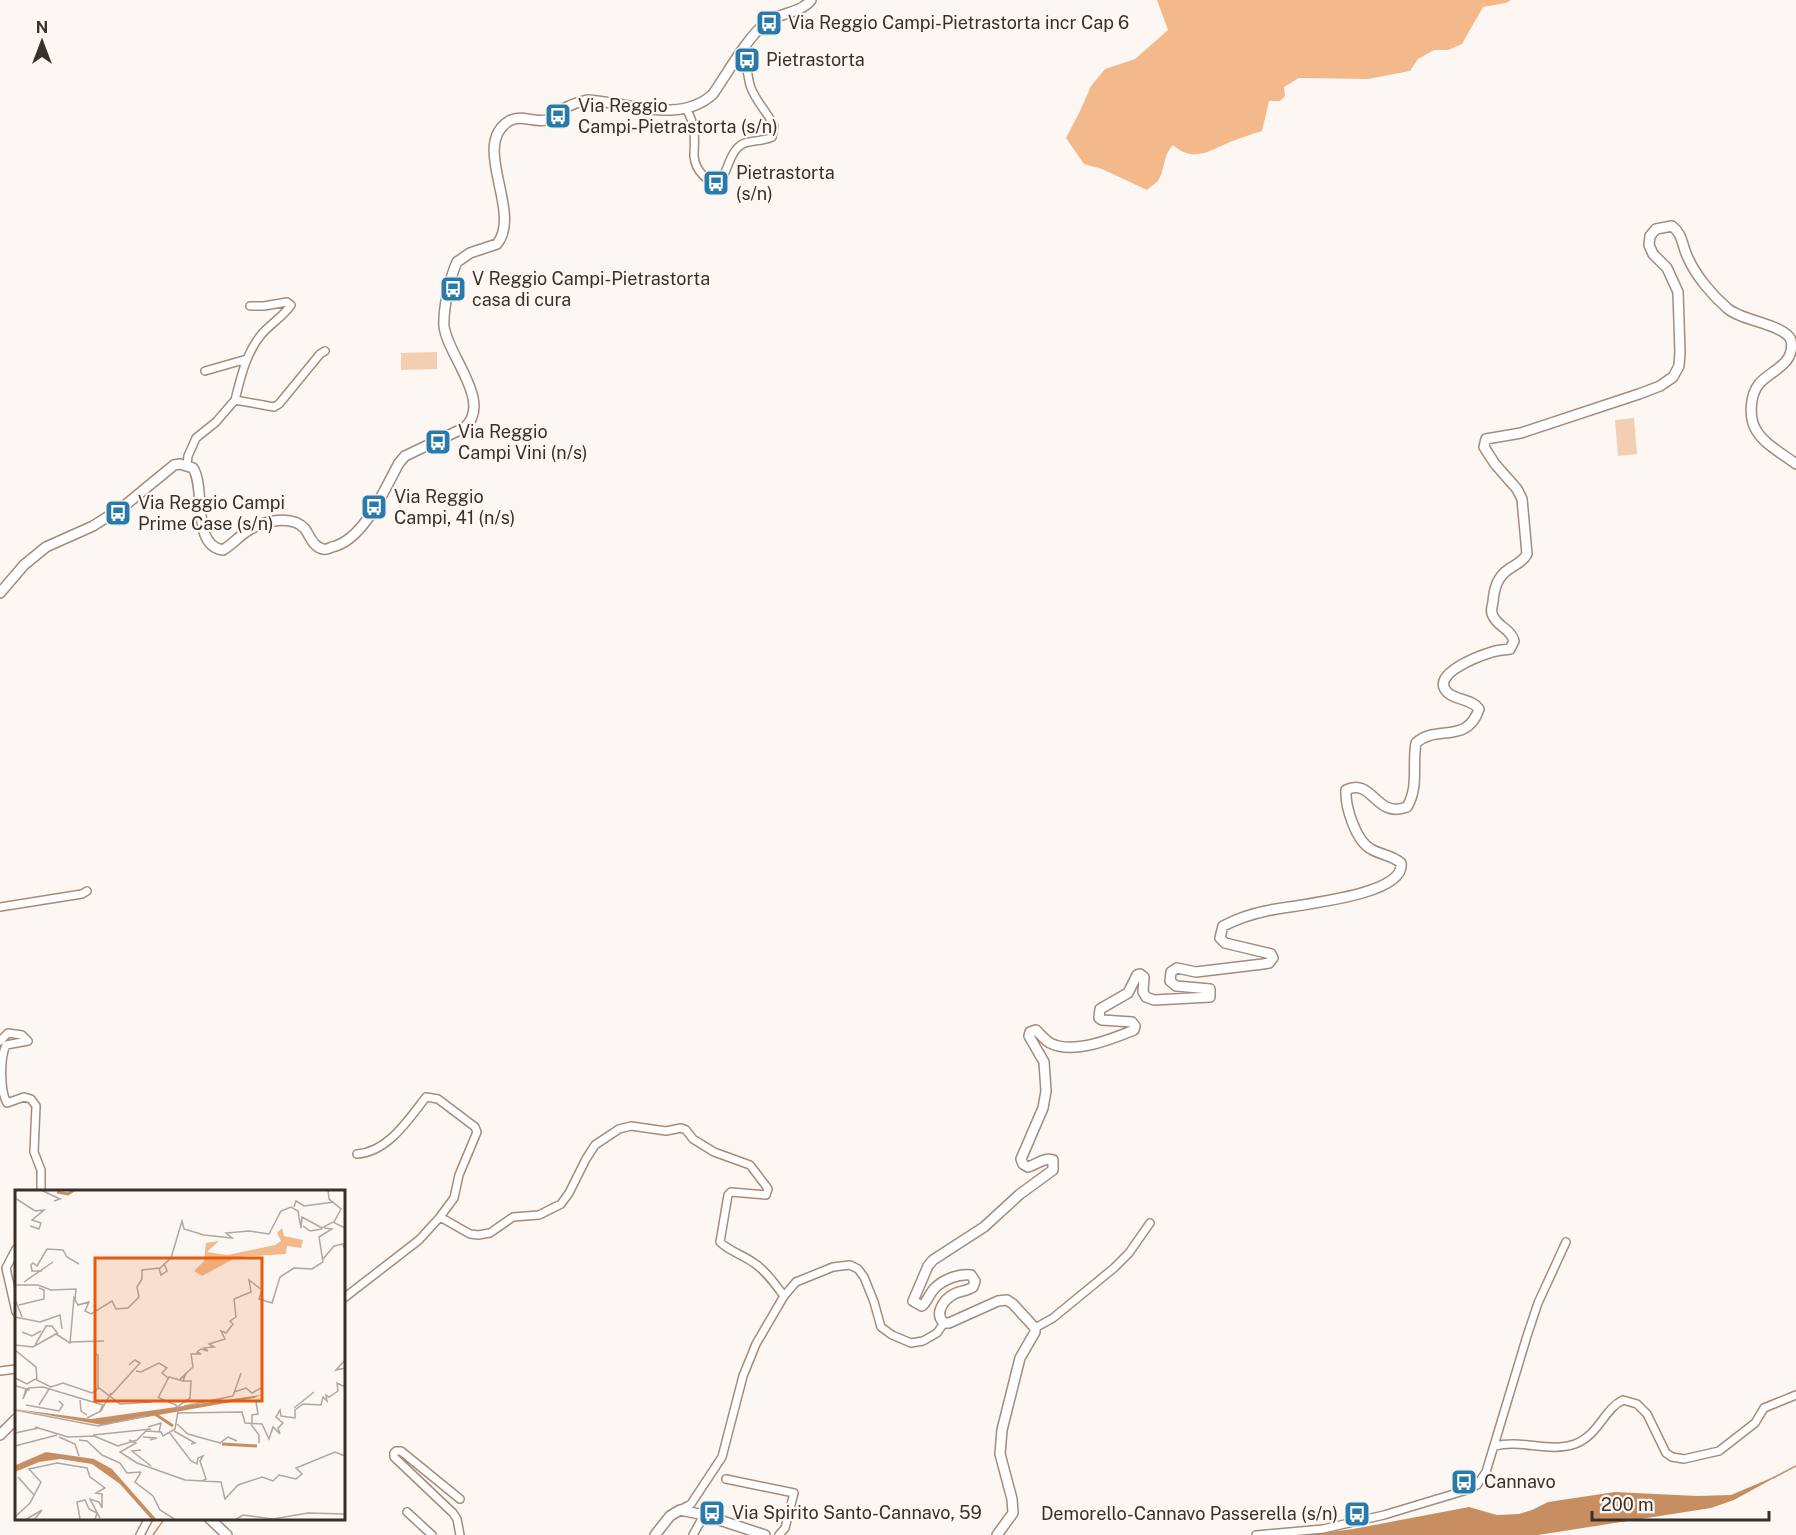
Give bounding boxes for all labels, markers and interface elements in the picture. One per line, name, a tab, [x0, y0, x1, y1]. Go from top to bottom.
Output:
bus stop icon: Via Reggio Campi-Pietrastorta incr Cap 6	[754, 8, 784, 38]
north arrow	[12, 12, 72, 72]
place label: Via Reggio Campi-Pietrastorta incr Cap 6	[788, 12, 1129, 33]
text: N	[36, 18, 48, 37]
bus stop icon: Pietrastorta	[732, 45, 762, 75]
place label: Pietrastorta	[766, 49, 865, 70]
place label: Via Reggio Campi-Pietrastorta (s/n)	[578, 95, 778, 137]
bus stop icon: Via Reggio Campi-Pietrastorta (s/n)	[543, 101, 573, 131]
place label: Pietrastorta (s/n)	[736, 162, 835, 204]
bus stop icon: Pietrastorta (s/n)	[701, 168, 731, 198]
place label: V Reggio Campi-Pietrastorta casa di cura	[472, 268, 710, 310]
bus stop icon: V Reggio Campi-Pietrastorta casa di cura	[438, 274, 468, 304]
place label: Via Reggio Campi Vini (n/s)	[458, 421, 588, 463]
bus stop icon: Via Reggio Campi Vini (n/s)	[423, 427, 453, 457]
place label: Via Reggio Campi, 41 (n/s)	[394, 486, 515, 528]
place label: Via Reggio Campi Prime Case (s/n)	[138, 492, 285, 534]
bus stop icon: Via Reggio Campi, 41 (n/s)	[359, 492, 389, 522]
bus stop icon: Via Reggio Campi Prime Case (s/n)	[103, 498, 133, 528]
inset map	[15, 1190, 345, 1520]
bus stop icon: Cannavo	[1449, 1467, 1479, 1497]
place label: Cannavo	[1484, 1471, 1556, 1492]
scale bar	[1592, 1484, 1769, 1522]
text: 200 m	[1601, 1494, 1654, 1515]
bus stop icon: Via Spirito Santo-Cannavo, 59	[697, 1498, 727, 1528]
bus stop icon: Demorello-Cannavo Passerella (s/n)	[1342, 1499, 1372, 1529]
place label: Via Spirito Santo-Cannavo, 59	[732, 1502, 982, 1523]
place label: Demorello-Cannavo Passerella (s/n)	[1041, 1503, 1338, 1524]

